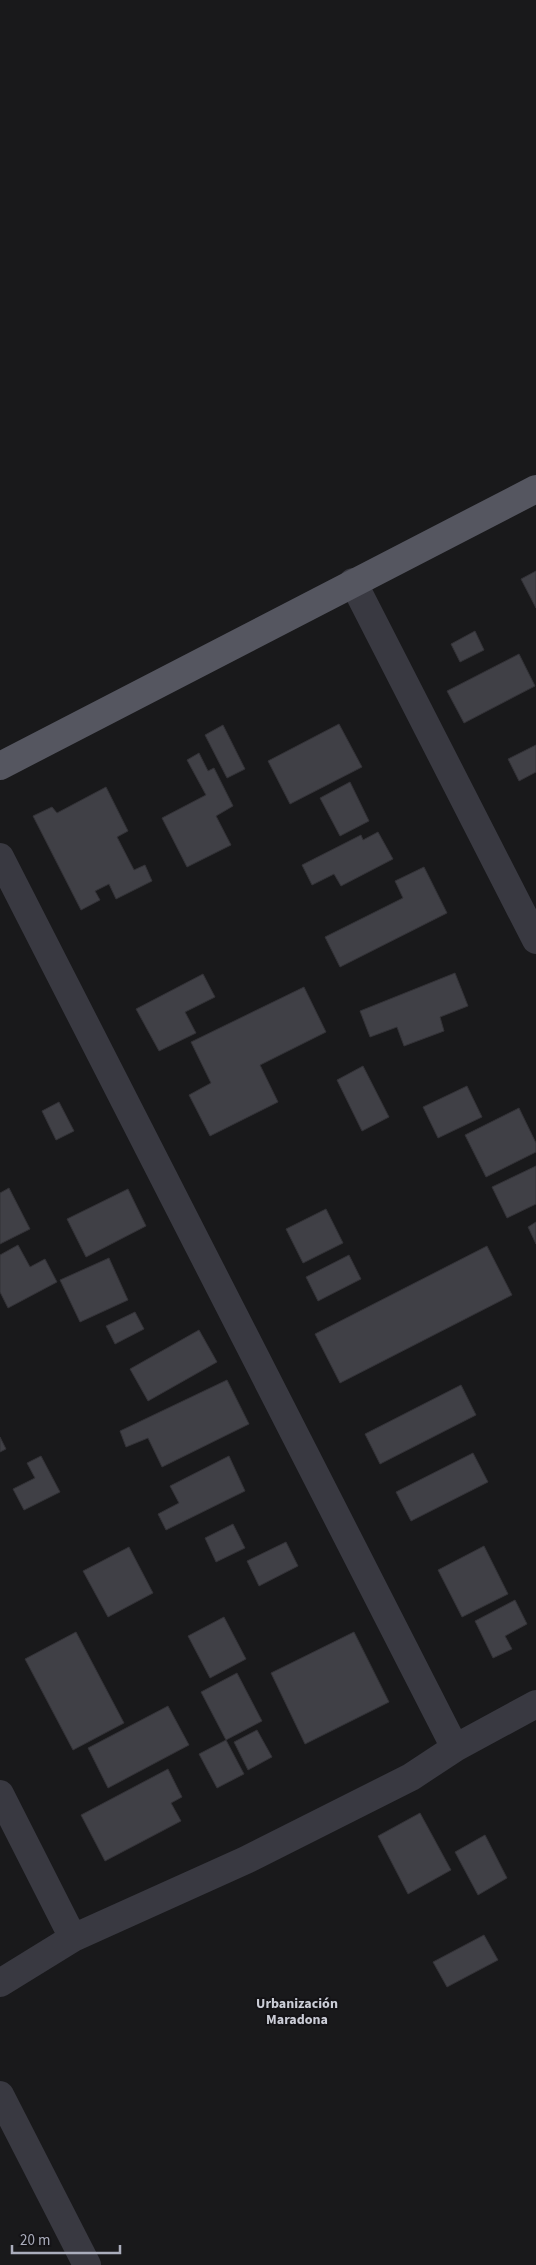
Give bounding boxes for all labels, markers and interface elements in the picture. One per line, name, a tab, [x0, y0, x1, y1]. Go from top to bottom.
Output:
district label: Urbanización Maradona	[256, 1994, 338, 2030]
scale bar	[12, 2222, 120, 2254]
text: 20 m	[20, 2230, 50, 2251]

